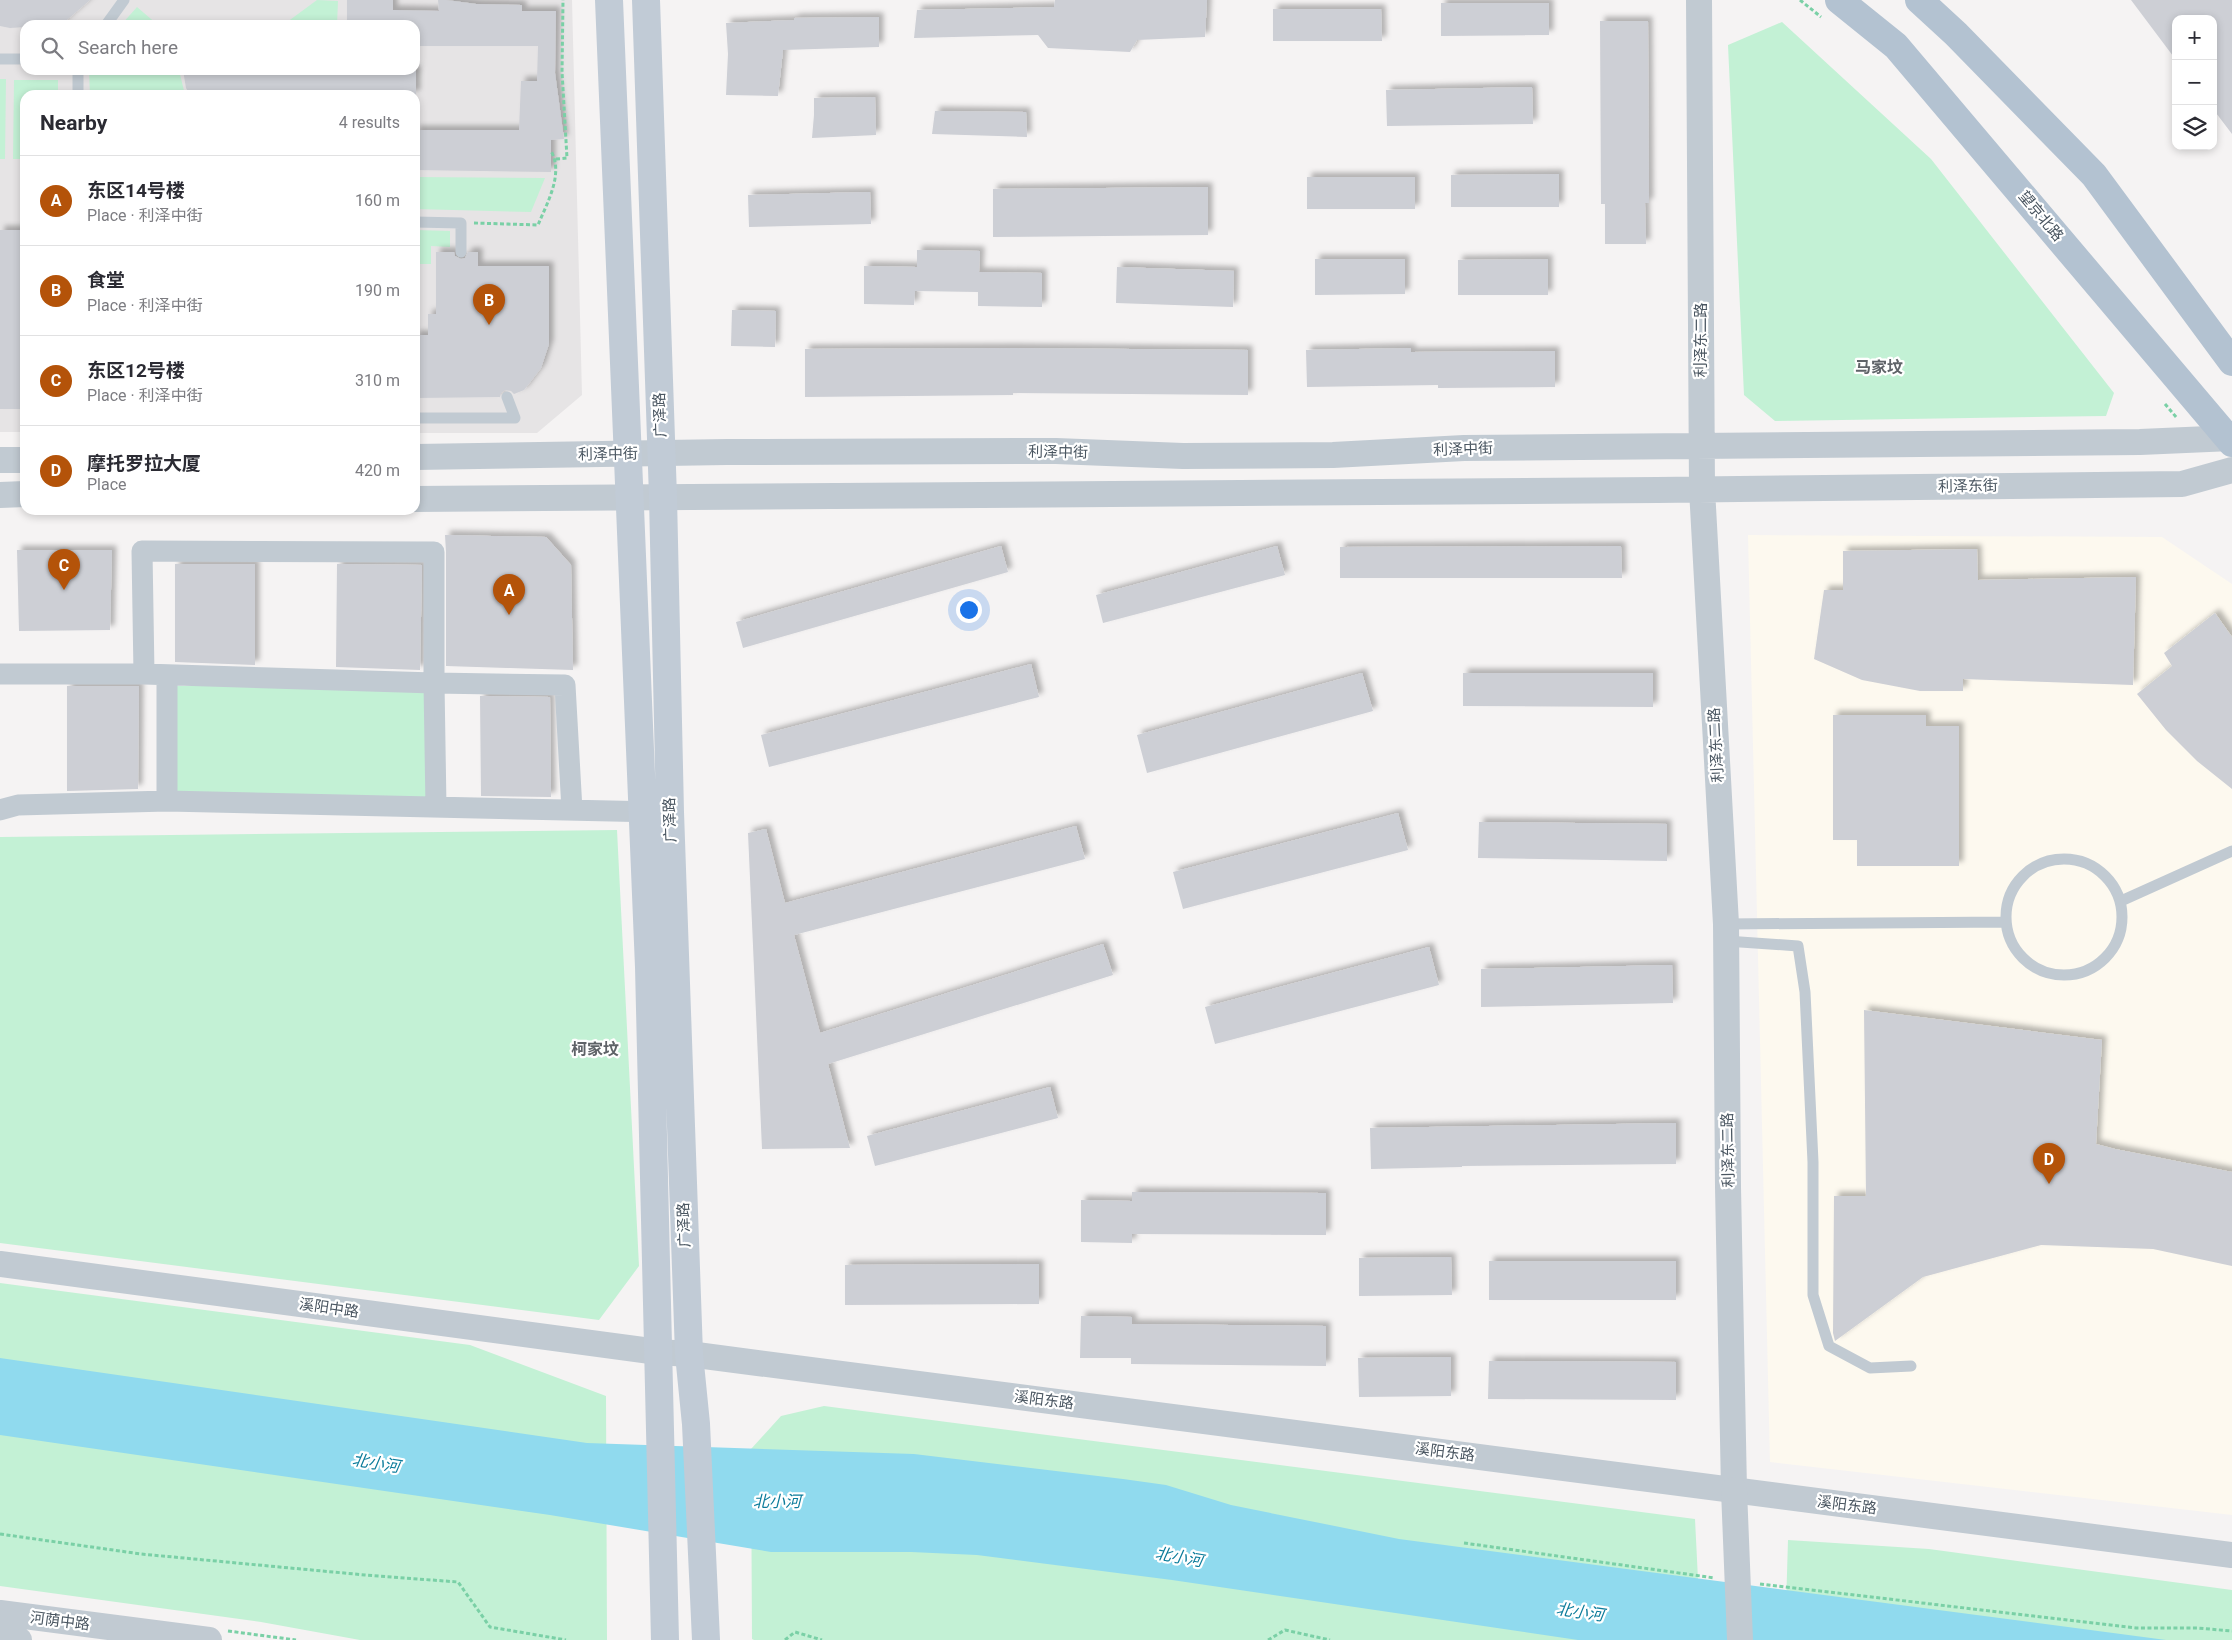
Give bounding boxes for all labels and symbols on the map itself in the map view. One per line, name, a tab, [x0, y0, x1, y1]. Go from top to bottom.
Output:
street label: 望京北路	[2015, 187, 2067, 245]
pin: B	[473, 284, 505, 325]
street label: 利泽东二路	[1692, 302, 1710, 378]
district label: 马家坟	[1855, 358, 1903, 377]
street label: 广泽路	[650, 392, 670, 438]
street label: 利泽中街	[1433, 439, 1493, 459]
street label: 利泽中街	[1028, 442, 1088, 462]
street label: 利泽中街	[578, 444, 638, 464]
street label: 利泽东街	[1938, 476, 1998, 496]
pin: C	[48, 549, 80, 590]
pin: A	[493, 574, 525, 615]
your location	[956, 597, 982, 623]
street label: 利泽东二路	[1705, 707, 1727, 783]
street label: 广泽路	[660, 797, 680, 843]
district label: 柯家坟	[571, 1040, 619, 1059]
street label: 利泽东二路	[1718, 1112, 1738, 1188]
pin: D	[2033, 1143, 2065, 1184]
street label: 广泽路	[674, 1202, 694, 1248]
street label: 溪阳中路	[298, 1295, 360, 1321]
street label: 溪阳东路	[1013, 1387, 1075, 1413]
street label: 溪阳东路	[1414, 1439, 1476, 1465]
water label: 北小河	[351, 1450, 404, 1477]
water label: 北小河	[753, 1492, 804, 1511]
street label: 溪阳东路	[1816, 1492, 1878, 1518]
water label: 北小河	[1154, 1543, 1207, 1571]
water label: 北小河	[1555, 1599, 1608, 1625]
street label: 河荫中路	[29, 1608, 91, 1634]

